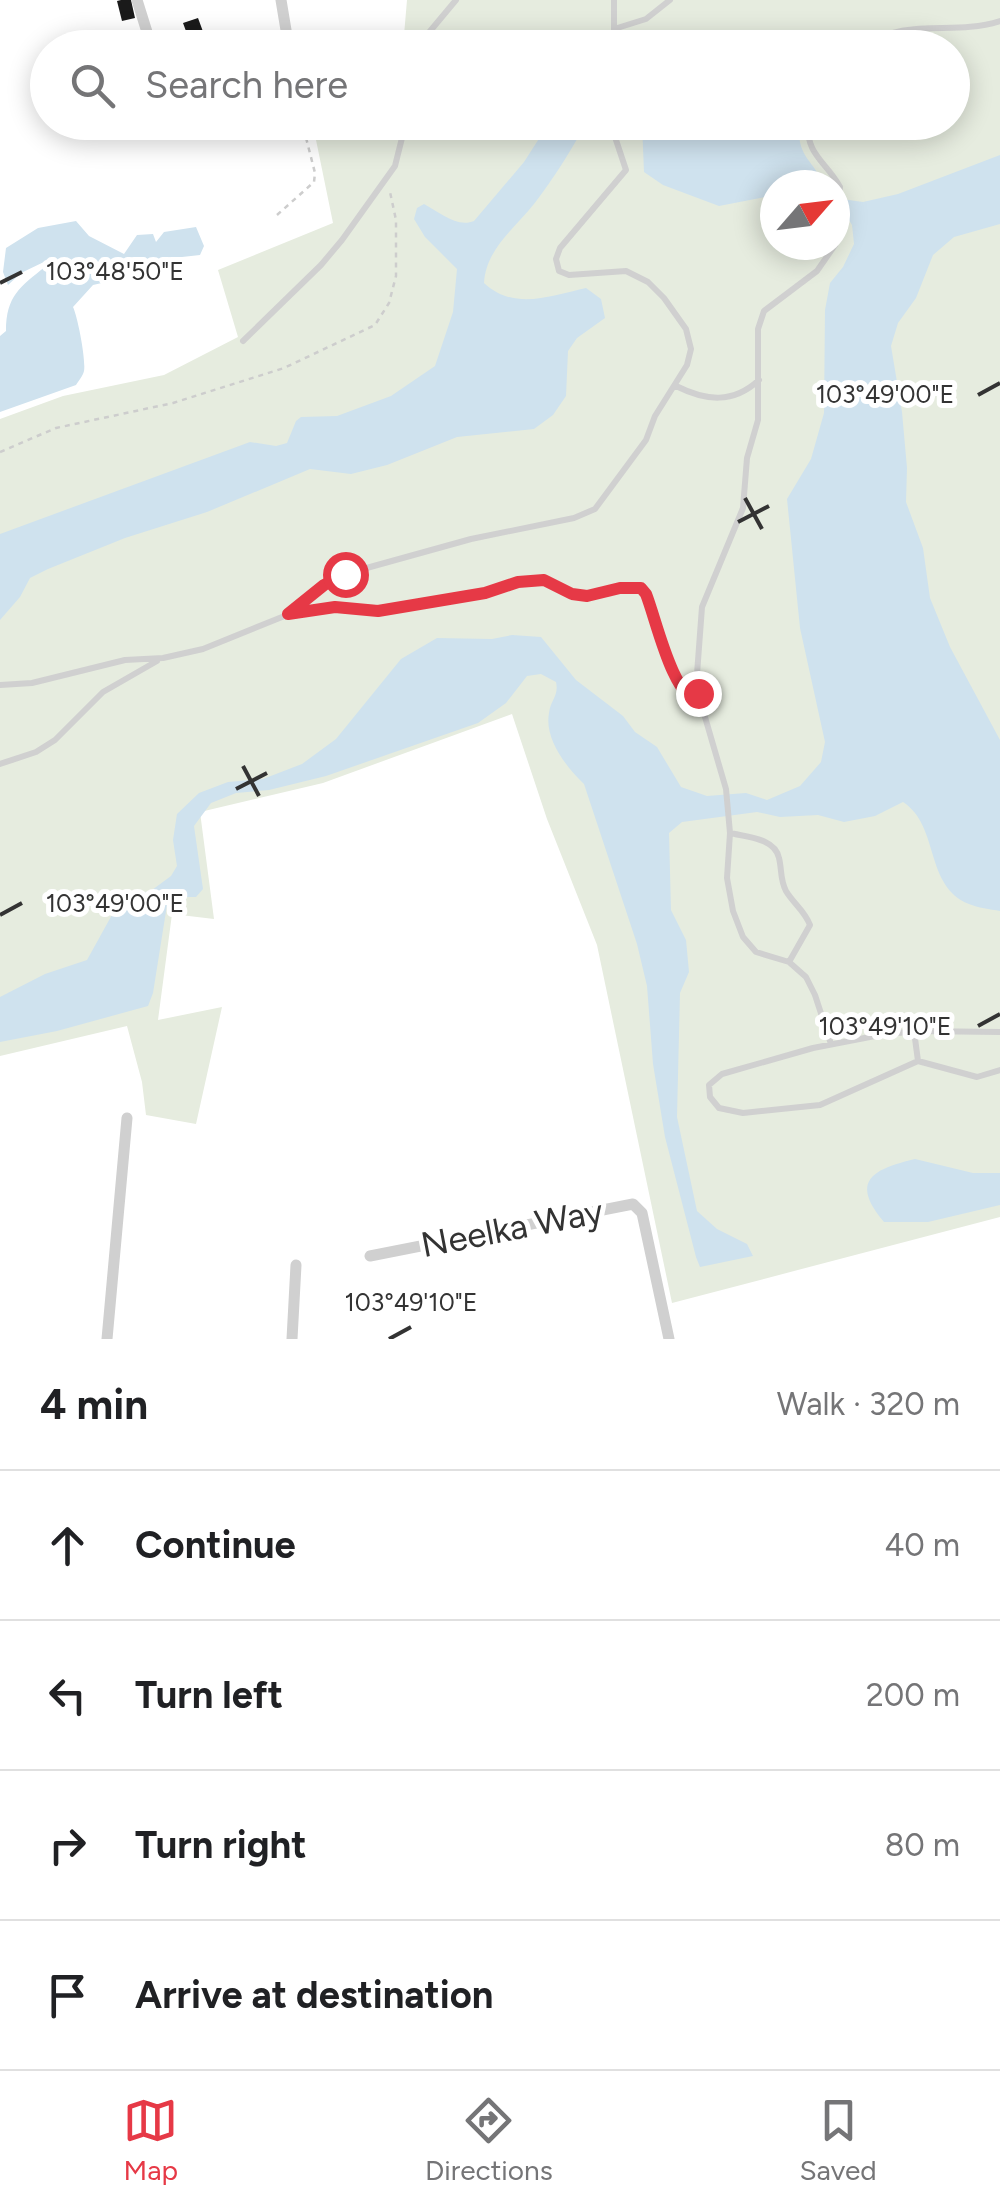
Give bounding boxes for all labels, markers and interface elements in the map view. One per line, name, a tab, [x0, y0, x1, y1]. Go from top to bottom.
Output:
search box	[30, 30, 970, 140]
icon: search	[65, 58, 120, 113]
text: Search here	[145, 62, 348, 108]
north arrow	[760, 170, 850, 260]
text: 103°48'50"E	[46, 256, 184, 286]
text: 103°49'00"E	[816, 379, 954, 409]
route start	[323, 552, 369, 598]
route end	[676, 671, 722, 717]
text: 103°49'00"E	[46, 888, 184, 918]
text: 103°49'10"E	[818, 1011, 952, 1041]
street label: Neelka Way	[418, 1190, 607, 1266]
text: 103°49'10"E	[344, 1287, 478, 1317]
text: 4 min	[40, 1379, 148, 1430]
text: Walk · 320 m	[777, 1385, 960, 1423]
icon: ahead	[40, 1518, 95, 1573]
text: Continue	[135, 1522, 296, 1568]
text: 40 m	[884, 1526, 960, 1564]
icon: left	[40, 1668, 95, 1723]
text: Turn left	[135, 1672, 283, 1718]
text: 200 m	[866, 1676, 960, 1714]
icon: right	[40, 1818, 95, 1873]
text: Turn right	[135, 1822, 307, 1868]
text: 80 m	[885, 1826, 960, 1864]
icon: arrive	[40, 1968, 95, 2023]
text: Arrive at destination	[135, 1972, 493, 2018]
tab: Map	[123, 2093, 178, 2187]
tab: Directions	[425, 2093, 553, 2187]
tab: Saved	[799, 2093, 877, 2187]

